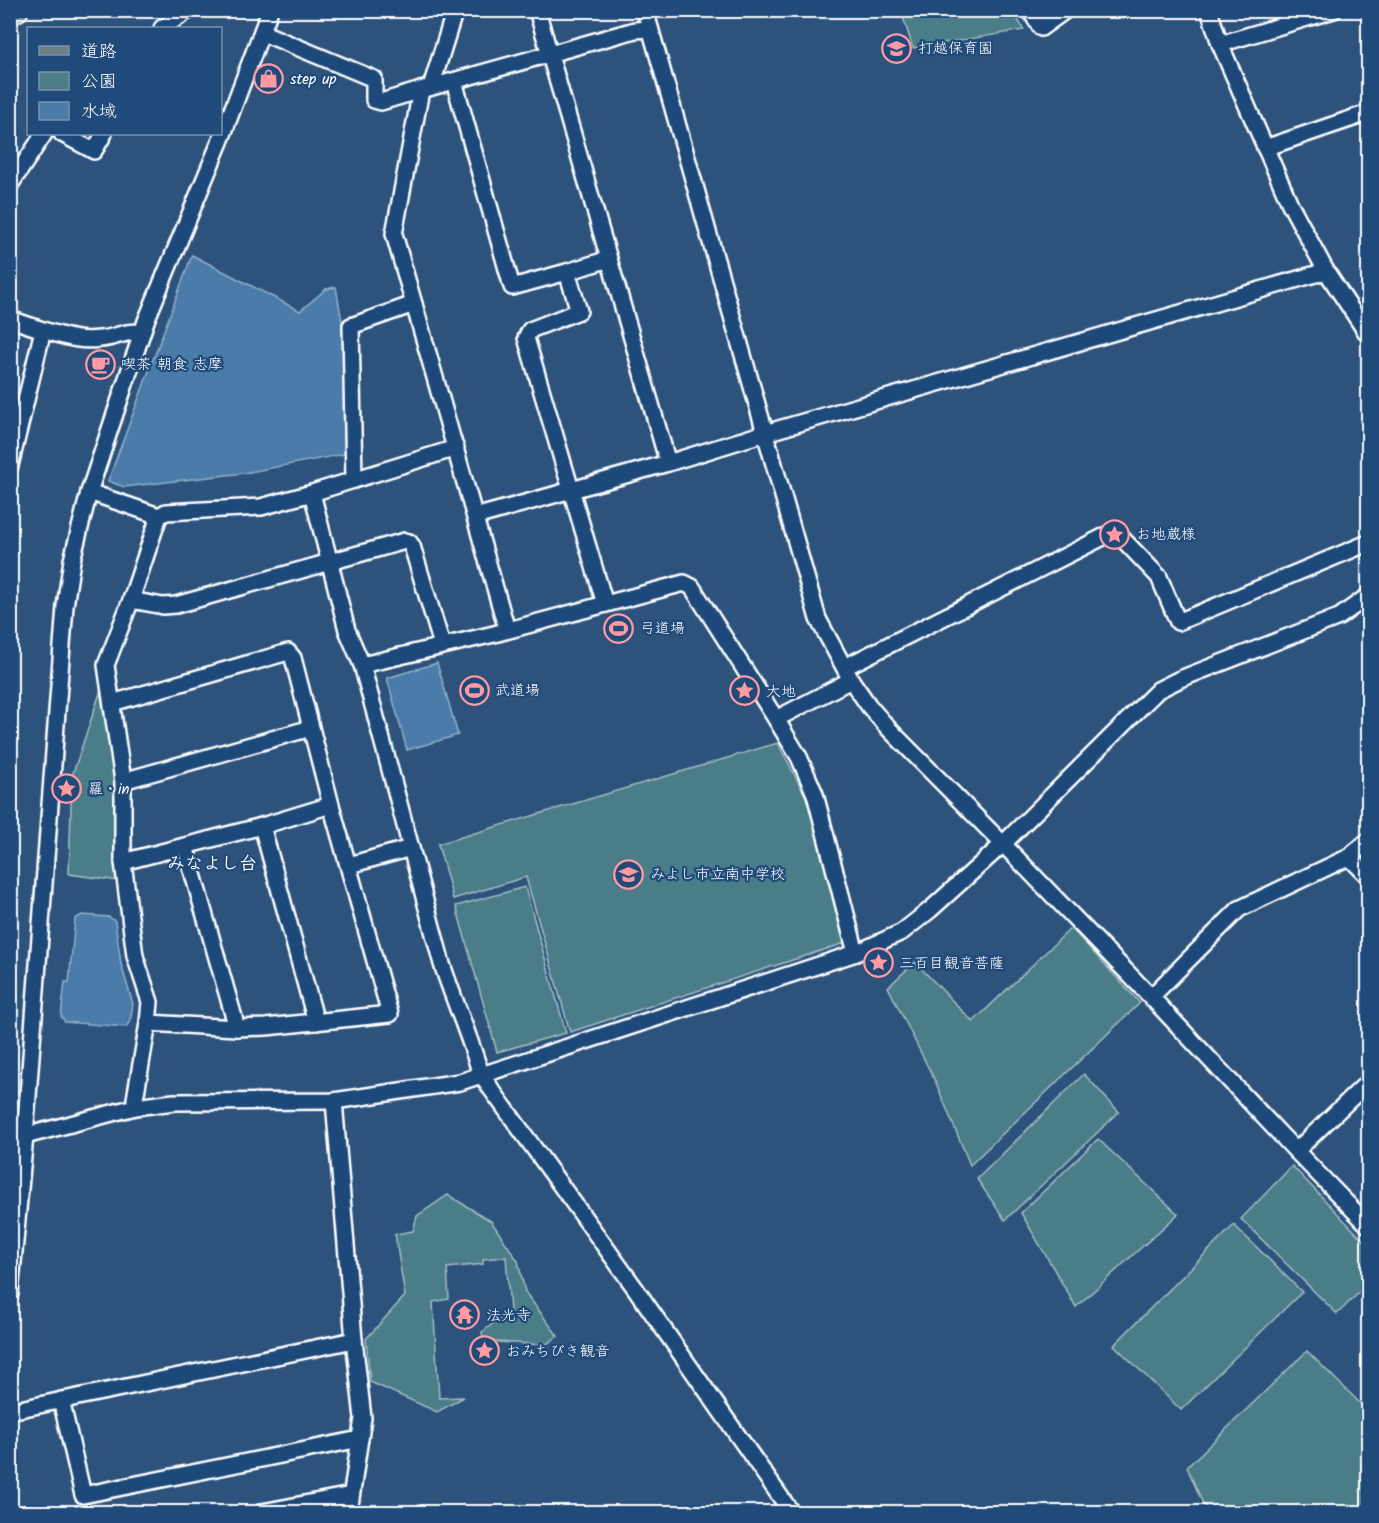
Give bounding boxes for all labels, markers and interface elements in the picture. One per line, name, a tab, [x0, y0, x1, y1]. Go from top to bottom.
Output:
legend	[27, 27, 222, 135]
school or university icon: 打越保育園	[881, 32, 913, 64]
place label: 打越保育園	[918, 37, 993, 61]
text: 道路	[81, 38, 117, 67]
shop icon: step up	[253, 63, 285, 95]
text: 公園	[81, 68, 117, 97]
place label: step up	[290, 68, 337, 92]
text: 水域	[81, 98, 117, 127]
cafe icon: 喫茶 朝食 志摩	[84, 348, 116, 380]
place label: 喫茶 朝食 志摩	[121, 353, 223, 377]
place icon: お地蔵様	[1099, 518, 1131, 550]
place label: お地蔵様	[1136, 523, 1196, 547]
sports icon: 弓道場	[603, 612, 635, 644]
place label: 弓道場	[640, 617, 685, 641]
sports icon: 武道場	[458, 674, 490, 706]
place icon: 大地	[729, 675, 761, 707]
place label: 武道場	[495, 679, 540, 703]
place label: 大地	[766, 680, 796, 704]
place icon: 羅・in	[51, 773, 83, 805]
place label: 羅・in	[88, 778, 130, 802]
district label: みなよし台	[167, 850, 257, 879]
school or university icon: みよし市立南中学校	[613, 858, 645, 890]
place label: みよし市立南中学校	[650, 863, 785, 887]
place icon: 三百目観音菩薩	[862, 947, 894, 979]
place label: 三百目観音菩薩	[899, 952, 1004, 976]
temple icon: 法光寺	[449, 1299, 481, 1331]
place label: 法光寺	[486, 1304, 531, 1328]
place icon: おみちびき観音	[469, 1335, 501, 1367]
place label: おみちびき観音	[506, 1340, 610, 1364]

